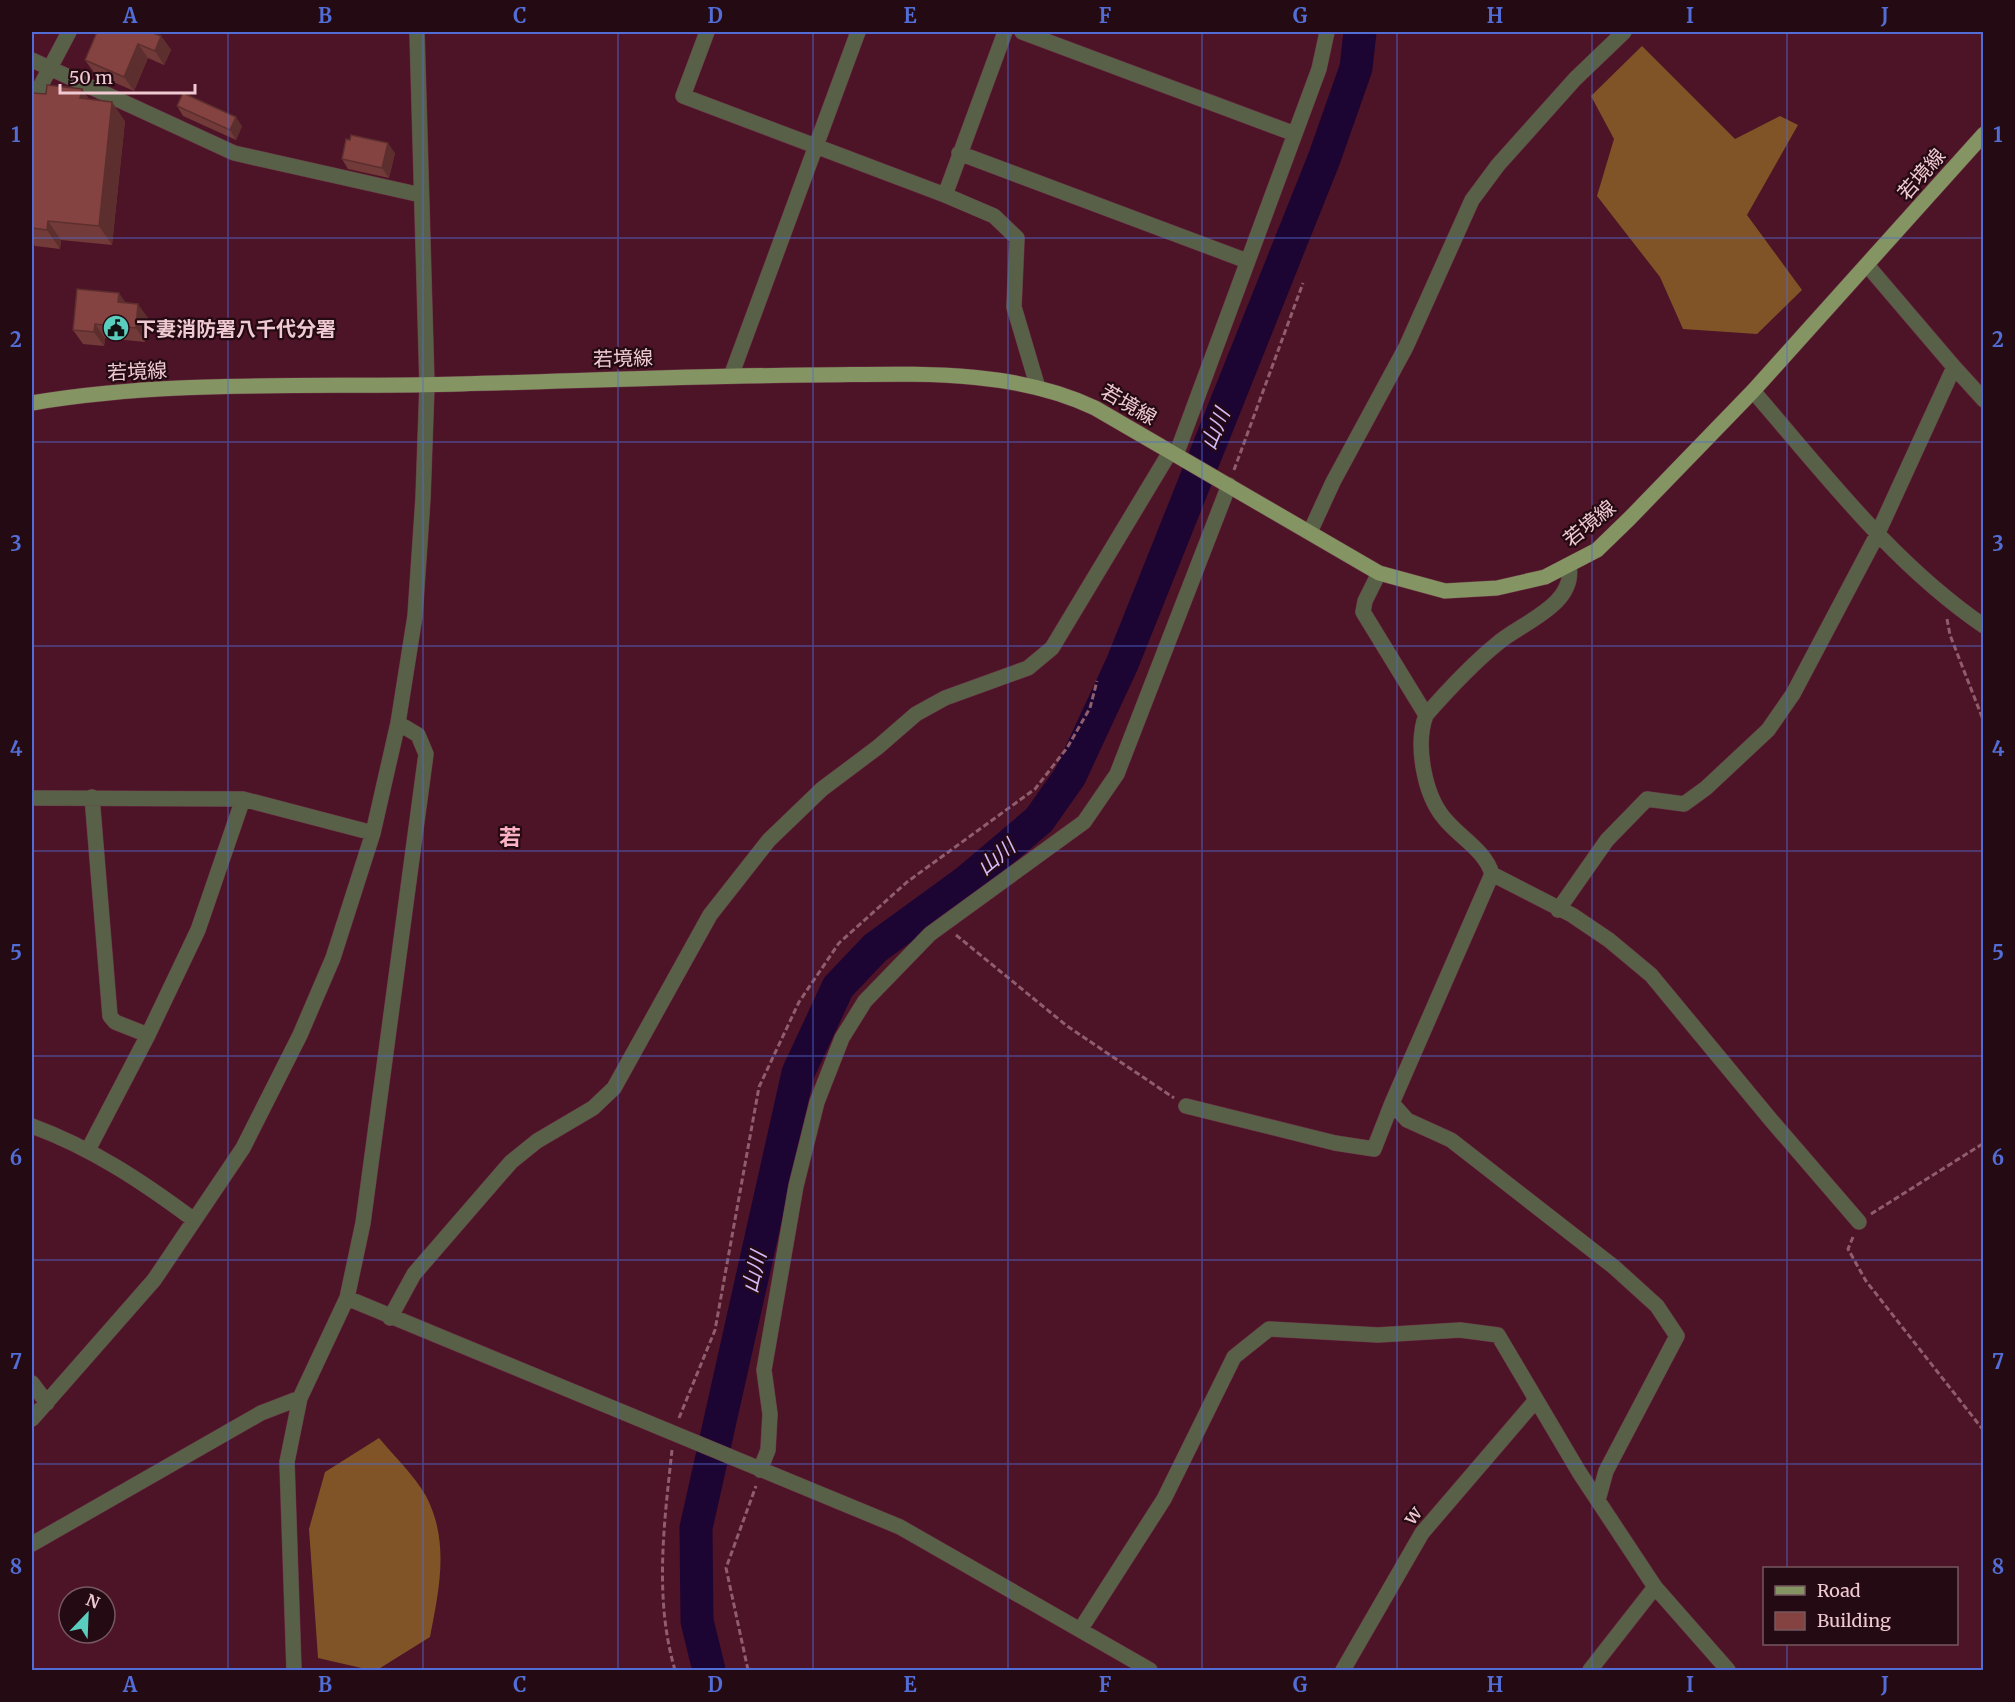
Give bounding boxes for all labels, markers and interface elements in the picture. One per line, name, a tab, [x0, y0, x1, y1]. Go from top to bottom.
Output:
text: A	[122, 3, 138, 28]
text: B	[318, 3, 332, 28]
text: C	[513, 3, 527, 28]
text: D	[707, 3, 723, 28]
text: E	[903, 3, 917, 28]
text: F	[1099, 3, 1112, 28]
text: G	[1293, 3, 1308, 28]
text: H	[1487, 3, 1503, 28]
text: I	[1686, 3, 1694, 28]
text: J	[1880, 3, 1889, 28]
scale bar	[60, 57, 195, 95]
text: 50 m	[69, 66, 113, 89]
text: 1	[11, 122, 21, 147]
text: 1	[1993, 122, 2003, 147]
street label: 若境線	[1892, 143, 1950, 205]
public building icon: 下妻消防署八千代分署	[101, 313, 131, 343]
place label: 下妻消防署八千代分署	[136, 316, 336, 341]
text: 2	[10, 327, 22, 352]
text: 2	[1992, 327, 2004, 352]
street label: 若境線	[593, 344, 653, 372]
street label: 若境線	[106, 357, 168, 385]
street label: 若境線	[1097, 378, 1161, 430]
water label: 山川	[1195, 403, 1236, 454]
street label: 若境線	[1558, 494, 1620, 552]
text: 3	[10, 531, 22, 556]
text: 3	[1992, 531, 2004, 556]
text: 4	[10, 736, 23, 761]
text: 4	[1992, 736, 2005, 761]
district label: 若	[499, 823, 521, 851]
water label: 山川	[971, 832, 1022, 881]
text: 5	[10, 940, 22, 965]
text: 5	[1992, 940, 2004, 965]
text: 6	[10, 1145, 22, 1170]
text: 6	[1992, 1145, 2004, 1170]
water label: 山川	[736, 1247, 772, 1295]
text: 7	[10, 1349, 22, 1374]
text: 7	[1992, 1349, 2004, 1374]
street label: w	[1396, 1500, 1428, 1530]
text: 8	[10, 1554, 22, 1579]
text: 8	[1992, 1554, 2004, 1579]
legend	[1763, 1567, 1958, 1645]
text: Road	[1817, 1579, 1861, 1602]
north arrow	[57, 1585, 117, 1645]
text: N	[83, 1590, 103, 1613]
text: Building	[1817, 1609, 1891, 1632]
text: A	[122, 1672, 138, 1697]
text: B	[318, 1672, 332, 1697]
text: C	[513, 1672, 527, 1697]
text: D	[707, 1672, 723, 1697]
text: E	[903, 1672, 917, 1697]
text: F	[1099, 1672, 1112, 1697]
text: G	[1293, 1672, 1308, 1697]
text: H	[1487, 1672, 1503, 1697]
text: I	[1686, 1672, 1694, 1697]
text: J	[1880, 1672, 1889, 1697]

